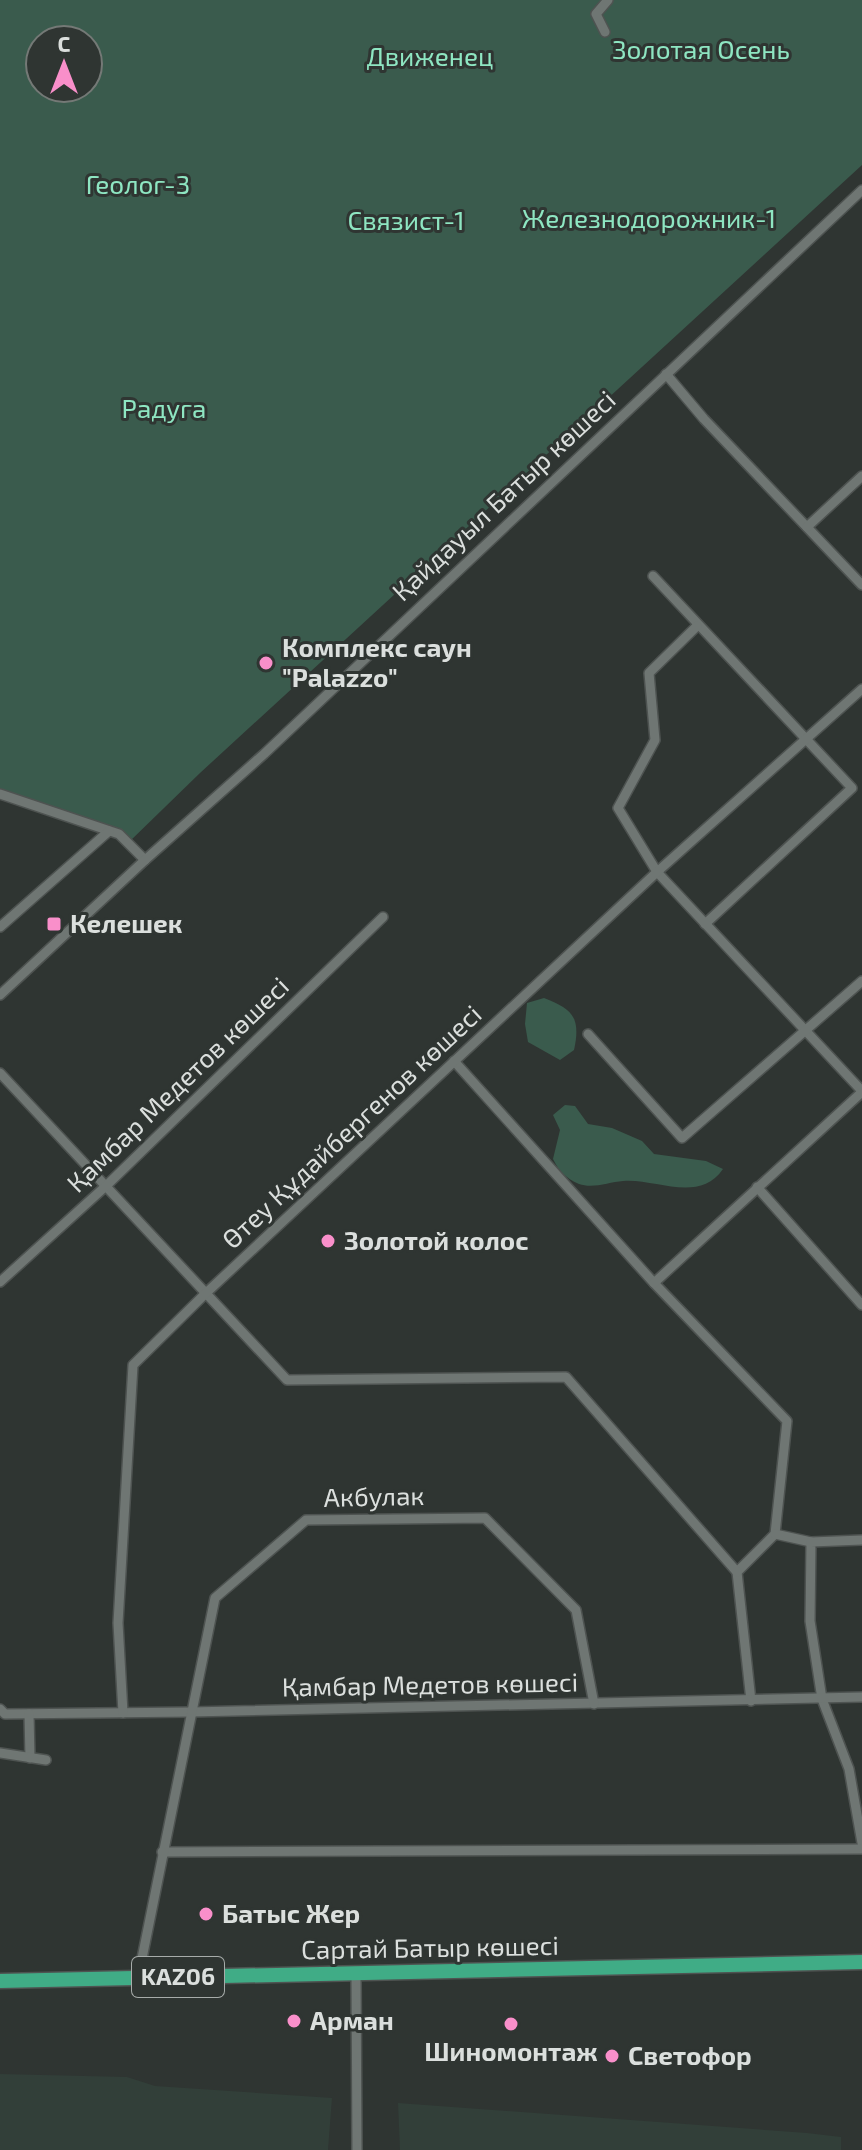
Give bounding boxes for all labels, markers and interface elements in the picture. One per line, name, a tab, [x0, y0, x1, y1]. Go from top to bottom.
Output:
north arrow	[24, 24, 104, 104]
text: С	[58, 30, 71, 56]
park label: Золотая Осень	[612, 33, 790, 64]
park label: Движенец	[367, 40, 493, 71]
park label: Геолог-3	[86, 168, 190, 199]
park label: Железнодорожник-1	[522, 202, 776, 233]
park label: Связист-1	[347, 204, 465, 235]
street label: Қайдауыл Батыр көшесі	[385, 383, 622, 607]
park label: Радуга	[122, 392, 206, 424]
place label: Комплекс саун "Palazzo"	[282, 631, 472, 692]
marker: Комплекс саун "Palazzo"	[257, 654, 275, 672]
place label: Келешек	[70, 907, 183, 938]
marker: Келешек	[45, 915, 63, 933]
street label: Қамбар Медетов көшесі	[60, 970, 294, 1198]
street label: Өтеу Құдайбергенов көшесі	[215, 998, 488, 1255]
place label: Золотой колос	[344, 1224, 529, 1255]
marker: Золотой колос	[319, 1232, 337, 1250]
street label: Акбулак	[323, 1479, 425, 1513]
street label: Қамбар Медетов көшесі	[282, 1665, 578, 1702]
place label: Батыс Жер	[222, 1897, 360, 1928]
marker: Батыс Жер	[197, 1905, 215, 1923]
street label: Сартай Батыр көшесі	[301, 1929, 559, 1964]
road number: KАZ06	[132, 1957, 224, 1997]
place label: Арман	[310, 2004, 394, 2035]
marker: Арман	[285, 2012, 303, 2030]
marker: Шиномонтаж	[502, 2015, 520, 2033]
place label: Шиномонтаж	[424, 2035, 598, 2066]
place label: Светофор	[628, 2039, 752, 2070]
marker: Светофор	[603, 2047, 621, 2065]

